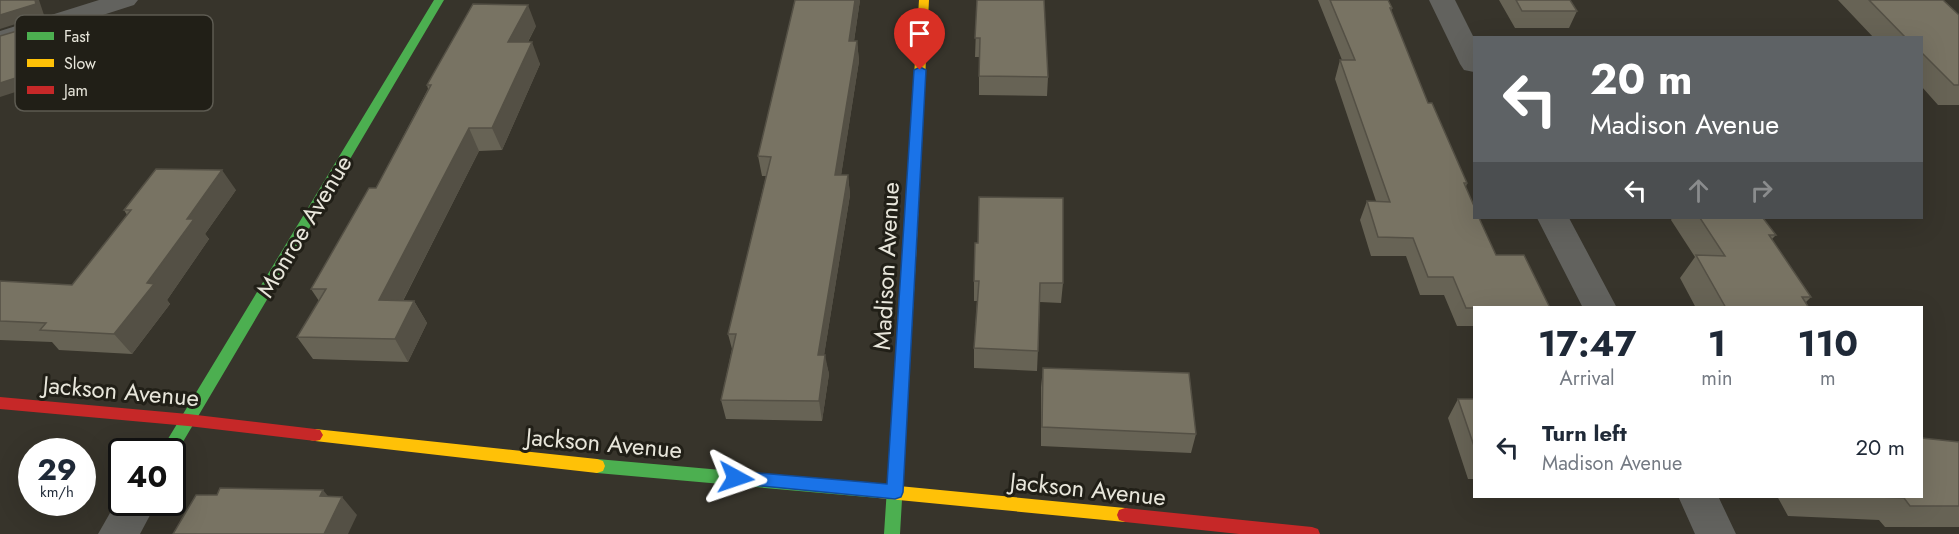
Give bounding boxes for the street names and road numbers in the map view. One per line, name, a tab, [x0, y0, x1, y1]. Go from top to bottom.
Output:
street label: Monroe Avenue	[248, 148, 360, 304]
street label: Madison Avenue	[864, 181, 908, 351]
street label: Jackson Avenue	[38, 366, 201, 415]
street label: Jackson Avenue	[521, 418, 684, 467]
street label: Jackson Avenue	[1005, 463, 1168, 515]

